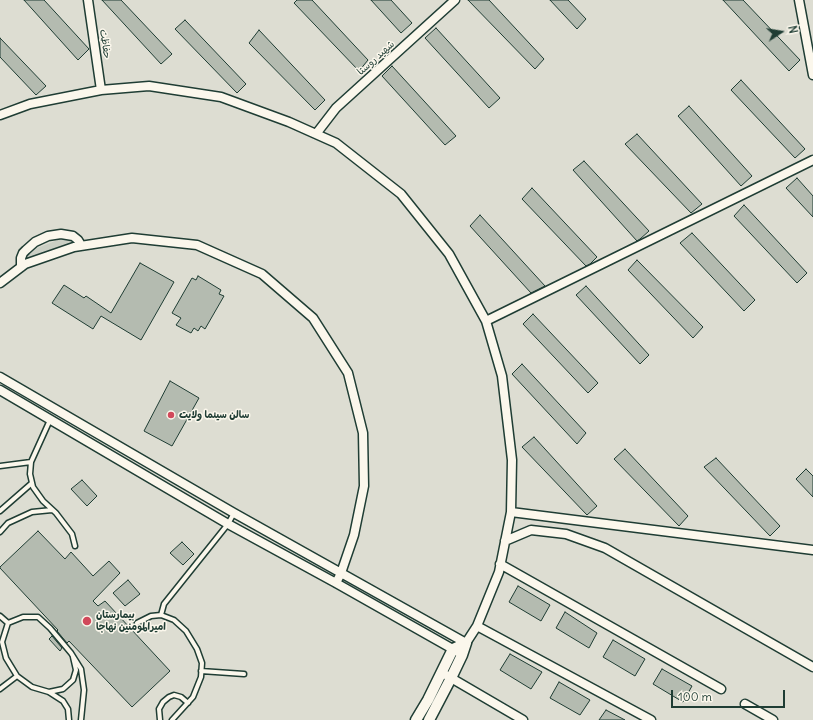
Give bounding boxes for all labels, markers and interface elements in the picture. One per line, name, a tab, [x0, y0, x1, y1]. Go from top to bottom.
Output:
north arrow	[761, 12, 801, 52]
text: N	[785, 24, 800, 35]
street label: حفاظت	[97, 28, 113, 60]
street label: شهید روستا	[355, 38, 397, 78]
place label: سالن سینما ولایت	[179, 409, 249, 421]
marker: سالن سینما ولایت	[166, 410, 176, 420]
place label: بیمارستان امیرالمومنین نهاجا	[96, 609, 166, 632]
marker: بیمارستان امیرالمومنین نهاجا	[81, 615, 93, 627]
scale bar	[673, 682, 787, 708]
text: 100 m	[678, 689, 712, 704]

